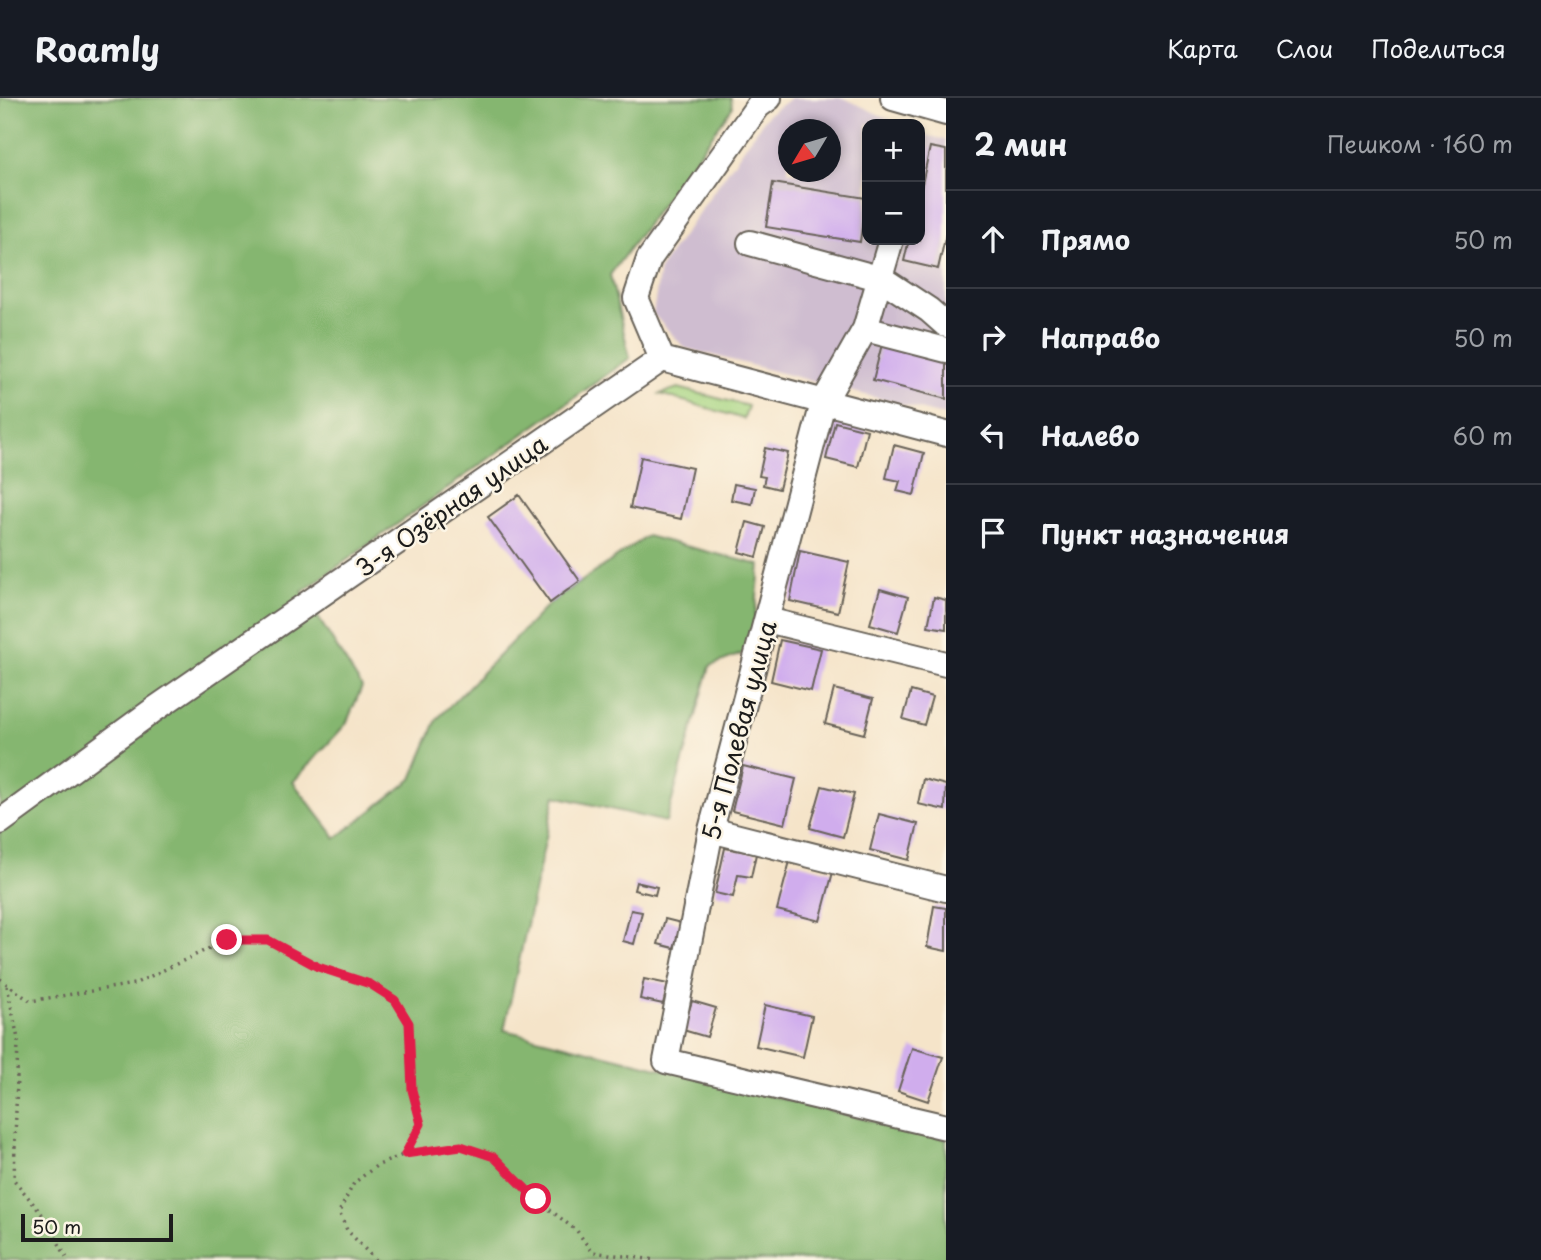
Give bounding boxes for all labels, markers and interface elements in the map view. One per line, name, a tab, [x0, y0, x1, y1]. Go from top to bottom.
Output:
text: Roamly	[35, 23, 160, 73]
text: Карта	[1167, 30, 1238, 66]
text: Слои	[1276, 30, 1333, 66]
text: Поделиться	[1371, 30, 1506, 66]
north arrow	[778, 119, 841, 182]
map controls	[862, 119, 925, 245]
button: +	[862, 119, 925, 182]
text: 2 мин	[974, 121, 1068, 166]
text: Пешком · 160 m	[1327, 126, 1513, 161]
button: −	[862, 182, 925, 245]
icon: ahead	[974, 220, 1012, 258]
text: Прямо	[1041, 220, 1130, 259]
text: 50 m	[1453, 222, 1513, 257]
icon: right	[974, 318, 1012, 356]
text: Направо	[1041, 318, 1160, 357]
text: 50 m	[1453, 320, 1513, 355]
icon: left	[974, 416, 1012, 454]
text: Налево	[1041, 416, 1139, 455]
text: 60 m	[1453, 418, 1513, 453]
street label: 3-я Озёрная улица	[348, 425, 554, 585]
icon: arrive	[974, 514, 1012, 552]
text: Пункт назначения	[1041, 514, 1289, 553]
street label: 5-я Полевая улица	[691, 616, 785, 844]
route end	[211, 924, 242, 955]
route start	[520, 1183, 551, 1214]
scale bar	[21, 1211, 173, 1243]
text: 50 m	[32, 1212, 81, 1240]

